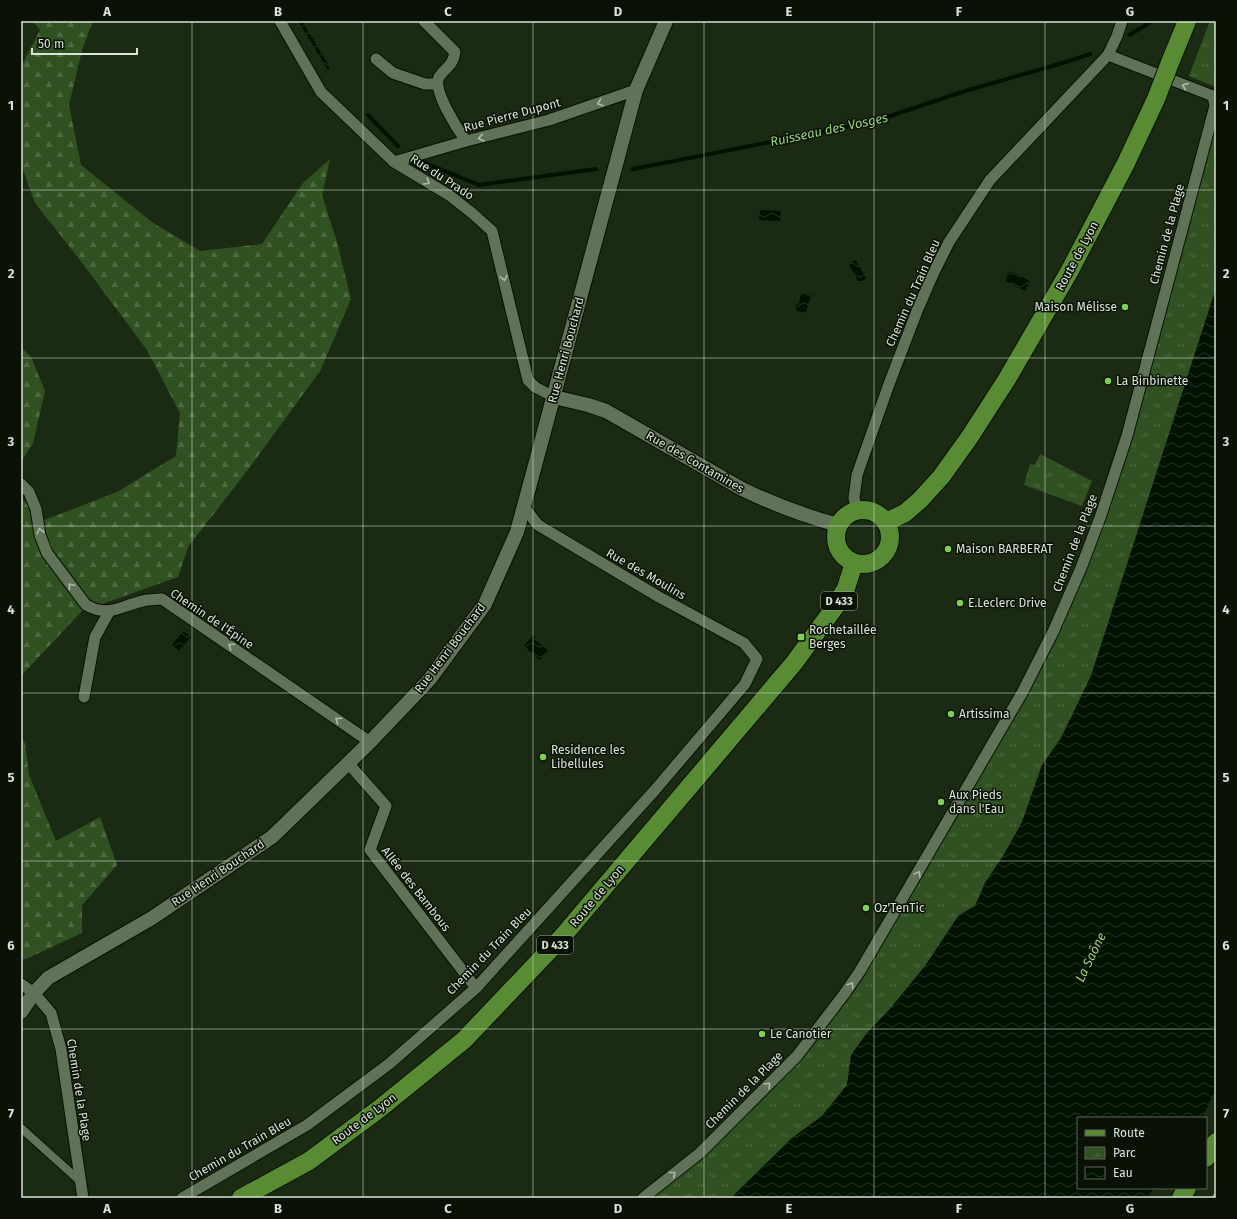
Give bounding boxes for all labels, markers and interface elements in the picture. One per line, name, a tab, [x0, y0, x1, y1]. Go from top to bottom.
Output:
text: A	[102, 4, 111, 19]
text: B	[274, 4, 282, 19]
text: C	[444, 4, 452, 19]
text: D	[614, 4, 623, 19]
text: E	[786, 4, 793, 19]
text: F	[956, 4, 963, 19]
text: G	[1126, 4, 1134, 19]
scale bar	[32, 30, 137, 56]
text: 50 m	[38, 37, 64, 51]
one-way arrow	[1182, 82, 1189, 90]
street label: Rue Pierre Dupont	[462, 95, 563, 135]
text: 1	[8, 98, 14, 113]
one-way arrow	[596, 98, 603, 106]
text: 1	[1223, 98, 1229, 113]
water label: Ruisseau des Vosges	[769, 110, 889, 149]
one-way arrow	[478, 133, 485, 142]
street label: Rue du Prado	[408, 151, 476, 203]
one-way arrow	[423, 177, 430, 184]
street label: Chemin de la Plage	[1147, 182, 1187, 286]
street label: Route de Lyon	[1053, 219, 1101, 293]
street label: Chemin du Train Bleu	[883, 237, 943, 349]
text: 2	[8, 266, 15, 281]
text: 2	[1223, 266, 1230, 281]
one-way arrow	[499, 275, 507, 281]
street label: Rue Henri Bouchard	[545, 296, 587, 404]
place label: Maison Mélisse	[1035, 300, 1117, 314]
marker: Maison Mélisse	[1120, 302, 1130, 312]
place label: La Binbinette	[1116, 374, 1188, 388]
marker: La Binbinette	[1103, 376, 1113, 386]
street label: Rue des Contamines	[644, 428, 747, 496]
text: 3	[7, 434, 15, 449]
text: 3	[1222, 434, 1230, 449]
street label: Chemin de la Plage	[1050, 492, 1100, 594]
one-way arrow	[36, 527, 44, 534]
place label: Maison BARBERAT	[956, 542, 1054, 556]
marker: Maison BARBERAT	[943, 544, 953, 554]
street label: Rue des Moulins	[604, 546, 689, 603]
one-way arrow	[68, 583, 75, 590]
street label: Chemin de l'Épine	[168, 585, 257, 652]
road number: D 433	[821, 592, 857, 610]
place label: E.Leclerc Drive	[968, 596, 1047, 610]
marker: E.Leclerc Drive	[955, 598, 965, 608]
street label: Rue Henri Bouchard	[412, 600, 488, 696]
text: 4	[7, 602, 15, 617]
text: 4	[1222, 602, 1230, 617]
place label: Rochetaillée Berges	[809, 623, 877, 651]
marker: Rochetaillée Berges	[796, 632, 806, 642]
one-way arrow	[228, 644, 235, 651]
place label: Artissima	[959, 707, 1010, 721]
marker: Artissima	[946, 709, 956, 719]
one-way arrow	[335, 717, 342, 725]
place label: Residence les Libellules	[551, 743, 626, 771]
marker: Residence les Libellules	[538, 752, 548, 762]
text: 5	[8, 770, 15, 785]
text: 5	[1223, 770, 1230, 785]
place label: Aux Pieds dans l'Eau	[949, 788, 1004, 816]
marker: Aux Pieds dans l'Eau	[936, 797, 946, 807]
street label: Rue Henri Bouchard	[169, 837, 267, 909]
street label: Allée des Bambous	[379, 844, 454, 934]
street label: Route de Lyon	[567, 862, 627, 930]
one-way arrow	[913, 871, 920, 878]
place label: Oz'TenTic	[874, 901, 925, 915]
marker: Oz'TenTic	[861, 903, 871, 913]
street label: Chemin du Train Bleu	[444, 904, 534, 998]
water label: La Saône	[1072, 930, 1109, 984]
road number: D 433	[537, 936, 573, 954]
text: 6	[7, 938, 15, 953]
text: 6	[1222, 938, 1230, 953]
one-way arrow	[846, 982, 853, 989]
place label: Le Canotier	[770, 1027, 832, 1041]
marker: Le Canotier	[757, 1029, 767, 1039]
street label: Chemin de la Plage	[64, 1038, 94, 1142]
street label: Chemin de la Plage	[702, 1048, 786, 1132]
one-way arrow	[763, 1082, 771, 1090]
street label: Route de Lyon	[329, 1090, 399, 1148]
text: 7	[8, 1106, 14, 1121]
text: 7	[1223, 1106, 1229, 1121]
street label: Chemin du Train Bleu	[186, 1114, 294, 1184]
legend	[1077, 1117, 1207, 1189]
text: Route	[1113, 1126, 1145, 1140]
text: Parc	[1113, 1146, 1136, 1160]
text: Eau	[1113, 1166, 1133, 1180]
one-way arrow	[669, 1172, 676, 1179]
text: A	[102, 1201, 111, 1216]
text: B	[274, 1201, 282, 1216]
text: C	[444, 1201, 452, 1216]
text: D	[614, 1201, 623, 1216]
text: E	[786, 1201, 793, 1216]
text: F	[956, 1201, 963, 1216]
text: G	[1126, 1201, 1134, 1216]

